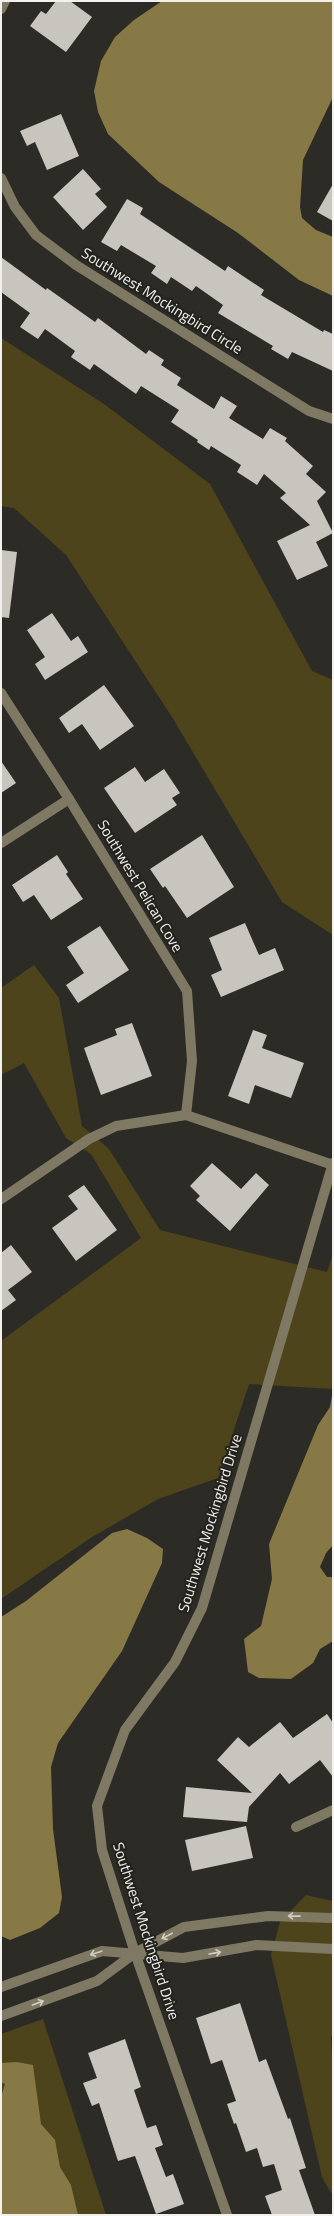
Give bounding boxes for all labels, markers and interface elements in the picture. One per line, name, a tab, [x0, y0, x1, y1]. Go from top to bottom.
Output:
street label: Southwest Mockingbird Circle	[77, 241, 247, 360]
street label: Southwest Pelican Cove	[92, 815, 189, 956]
street label: Southwest Mockingbird Drive	[171, 1431, 248, 1615]
street label: Southwest Mockingbird Drive	[107, 1839, 186, 2022]
one-way arrow	[288, 1913, 301, 1920]
one-way arrow	[161, 1932, 173, 1940]
one-way arrow	[208, 1949, 221, 1957]
one-way arrow	[90, 1950, 103, 1957]
one-way arrow	[31, 1998, 43, 2006]

